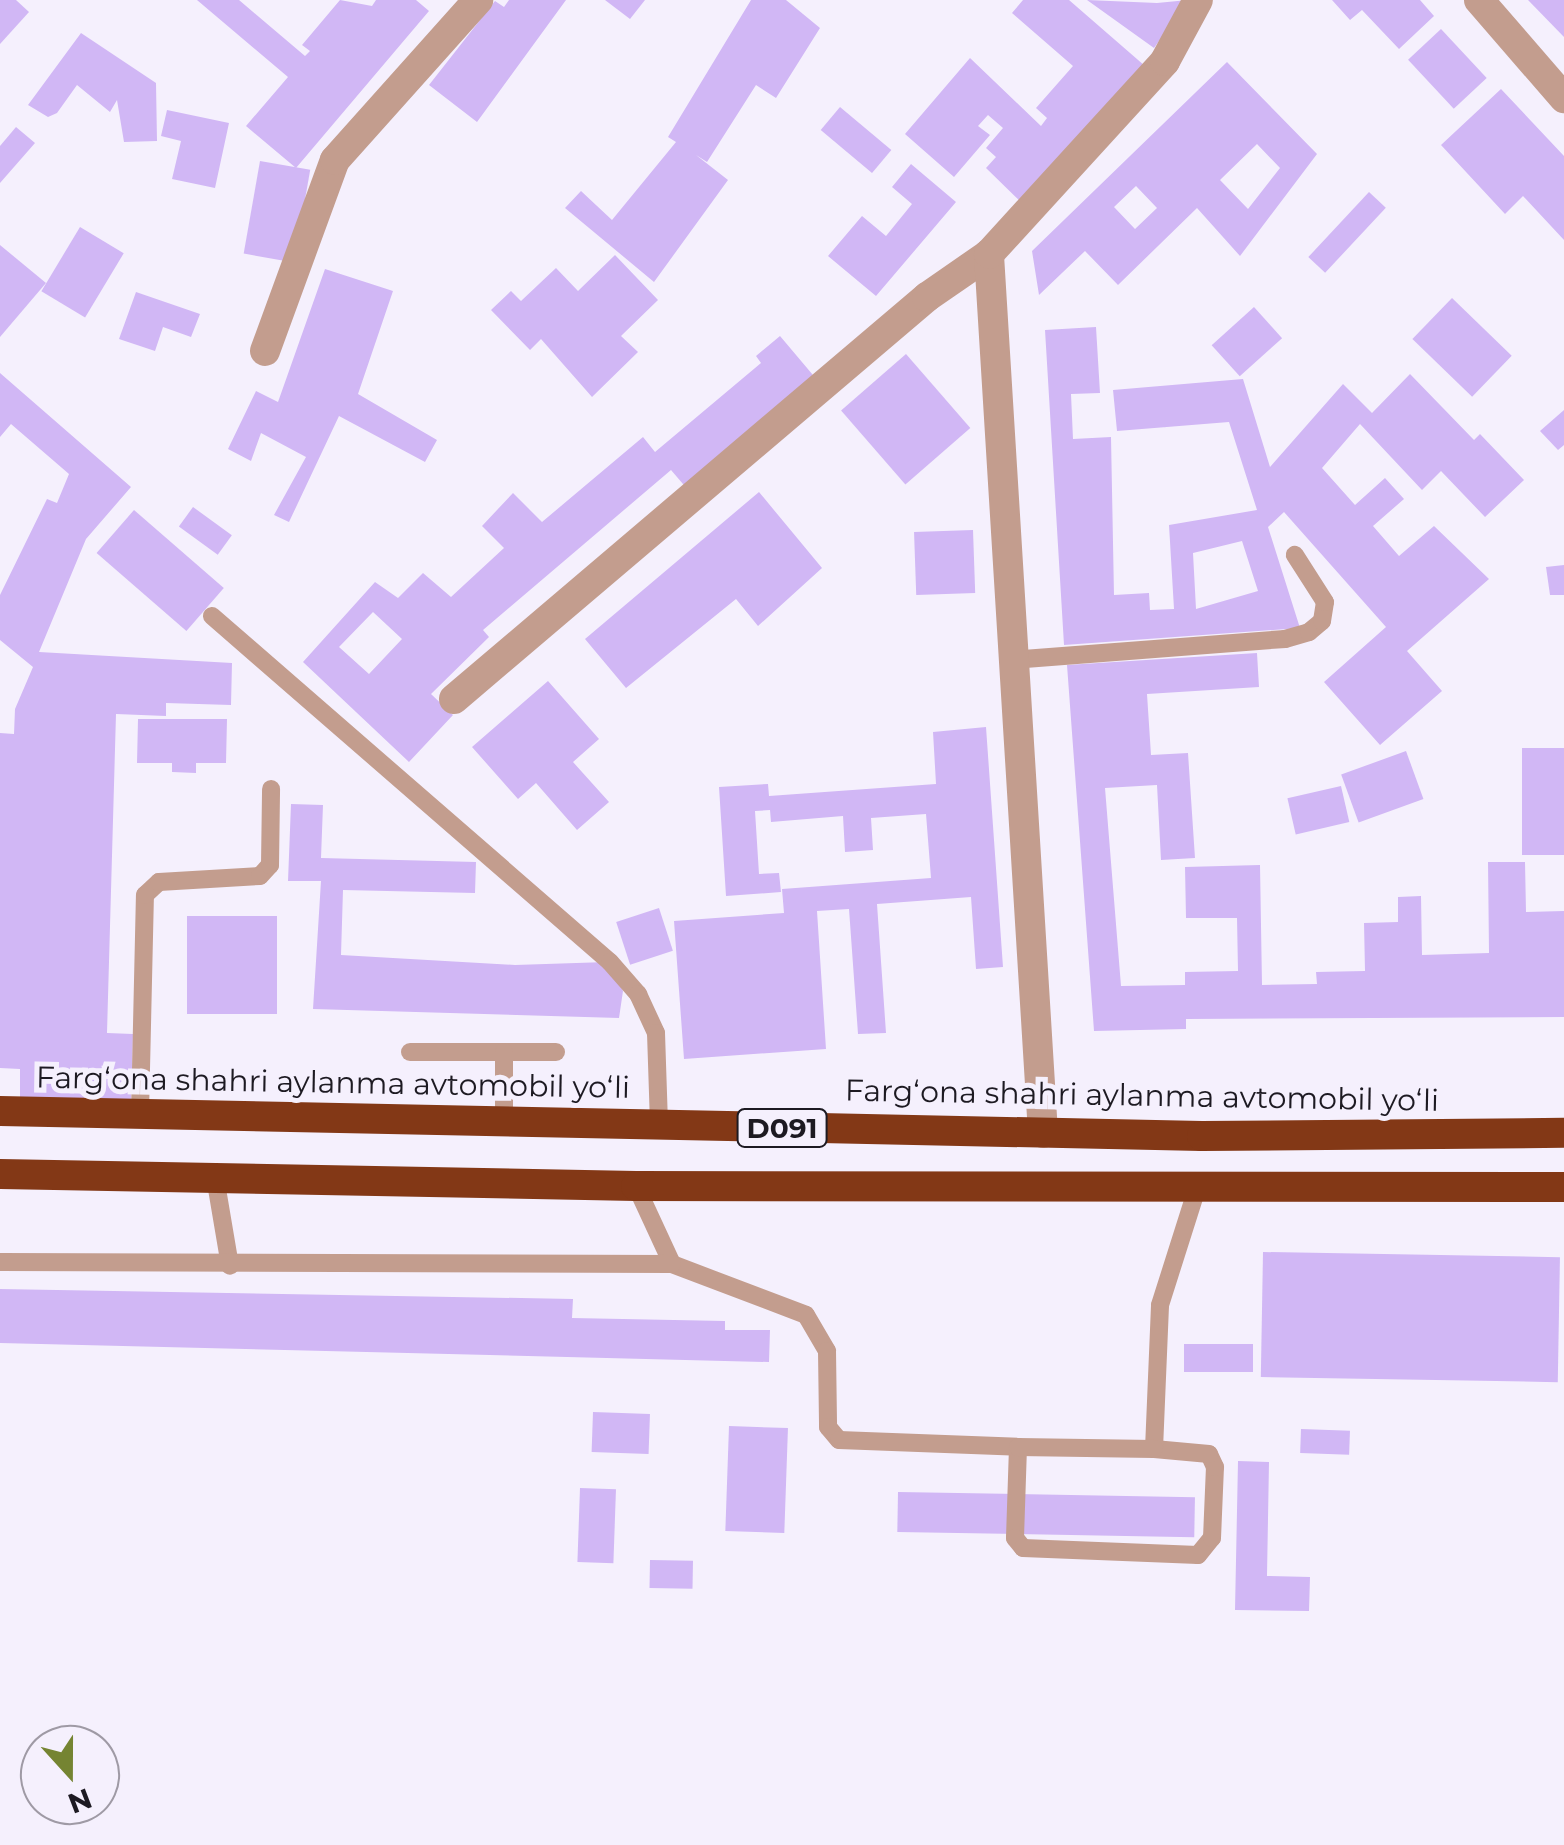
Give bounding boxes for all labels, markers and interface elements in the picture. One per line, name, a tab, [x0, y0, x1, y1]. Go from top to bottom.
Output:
street label: Fargʻona shahri aylanma avtomobil yoʻli	[36, 1060, 630, 1106]
street label: Fargʻona shahri aylanma avtomobil yoʻli	[845, 1073, 1439, 1119]
road number: D091	[734, 1105, 830, 1151]
north arrow	[20, 1725, 120, 1825]
text: N	[63, 1781, 97, 1821]

